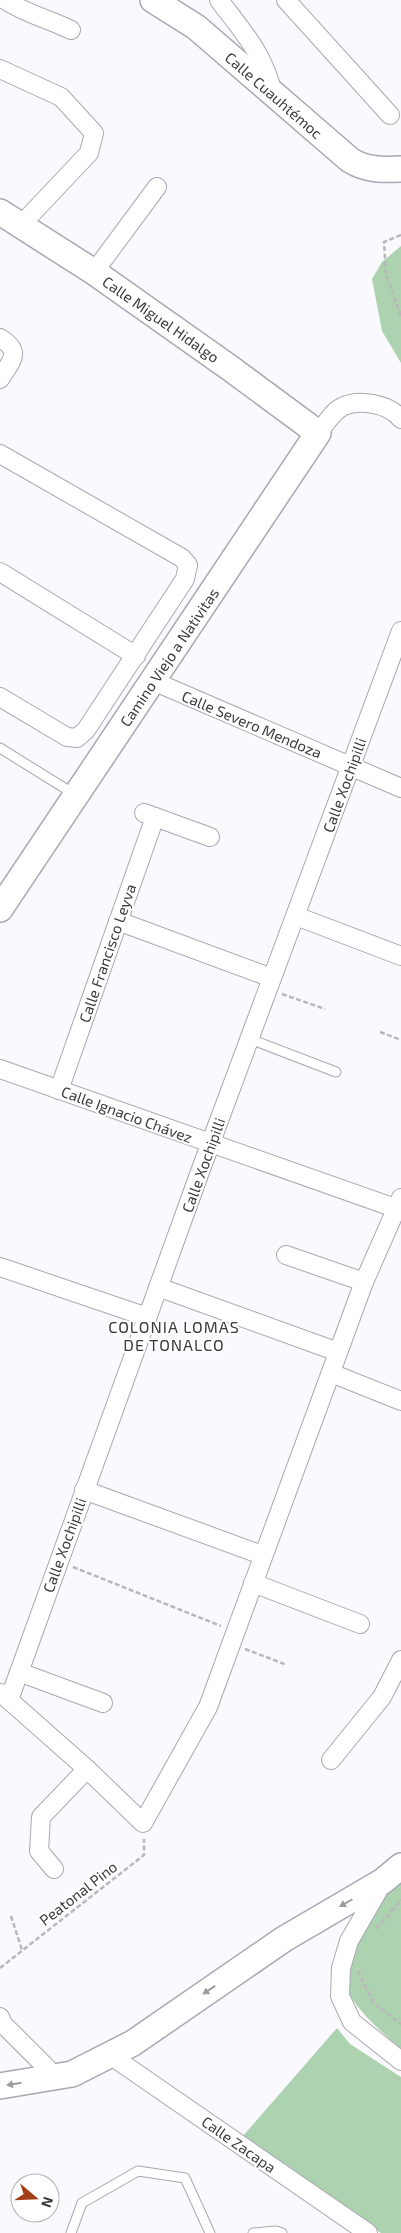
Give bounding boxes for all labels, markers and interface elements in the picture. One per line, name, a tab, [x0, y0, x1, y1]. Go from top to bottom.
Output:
street label: Calle Cuauhtémoc	[222, 48, 326, 142]
street label: Calle Miguel Hidalgo	[99, 272, 223, 366]
street label: Camino Viejo a Nativitas	[116, 584, 223, 730]
street label: Calle Severo Mendoza	[179, 686, 325, 762]
street label: Calle Xochipilli	[319, 735, 369, 835]
street label: Calle Francisco Leyva	[75, 881, 139, 1025]
street label: Calle Ignacio Chávez	[59, 1082, 195, 1146]
street label: Calle Xochipilli	[178, 1115, 228, 1215]
district label: COLONIA LOMAS DE TONALCO	[108, 1317, 240, 1354]
street label: Calle Xochipilli	[39, 1495, 89, 1595]
street label: Peatonal Pino	[36, 1857, 120, 1929]
one-way arrow	[339, 1899, 353, 1907]
one-way arrow	[202, 1985, 216, 1995]
one-way arrow	[5, 2081, 21, 2089]
street label: Calle Zacapa	[198, 2112, 280, 2176]
north arrow	[10, 2173, 60, 2223]
text: N	[38, 2195, 57, 2210]

